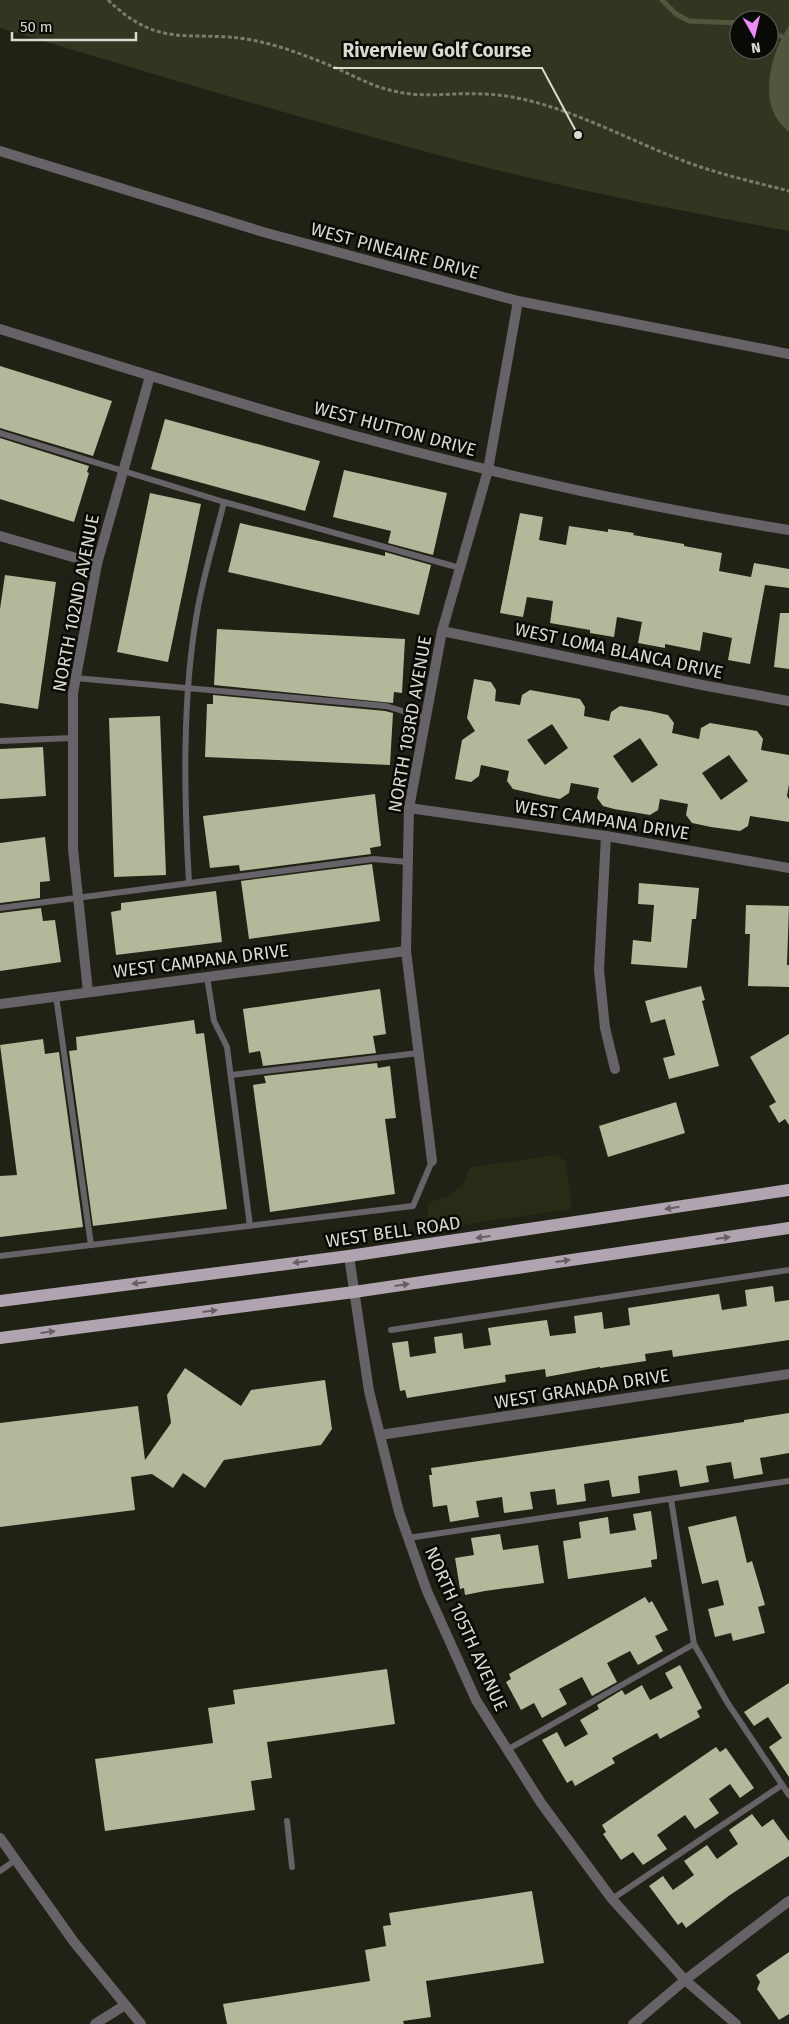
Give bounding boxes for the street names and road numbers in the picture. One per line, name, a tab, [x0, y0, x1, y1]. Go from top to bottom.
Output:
street label: WEST PINEAIRE DRIVE	[308, 218, 482, 284]
street label: WEST HUTTON DRIVE	[312, 397, 478, 461]
street label: NORTH 102ND AVENUE	[48, 512, 104, 694]
street label: WEST LOMA BLANCA DRIVE	[513, 618, 725, 684]
street label: NORTH 103RD AVENUE	[384, 634, 436, 814]
street label: WEST CAMPANA DRIVE	[513, 795, 691, 845]
street label: WEST CAMPANA DRIVE	[112, 939, 290, 983]
street label: WEST BELL ROAD	[324, 1212, 462, 1252]
street label: WEST GRANADA DRIVE	[493, 1364, 671, 1414]
street label: NORTH 105TH AVENUE	[420, 1543, 512, 1715]

